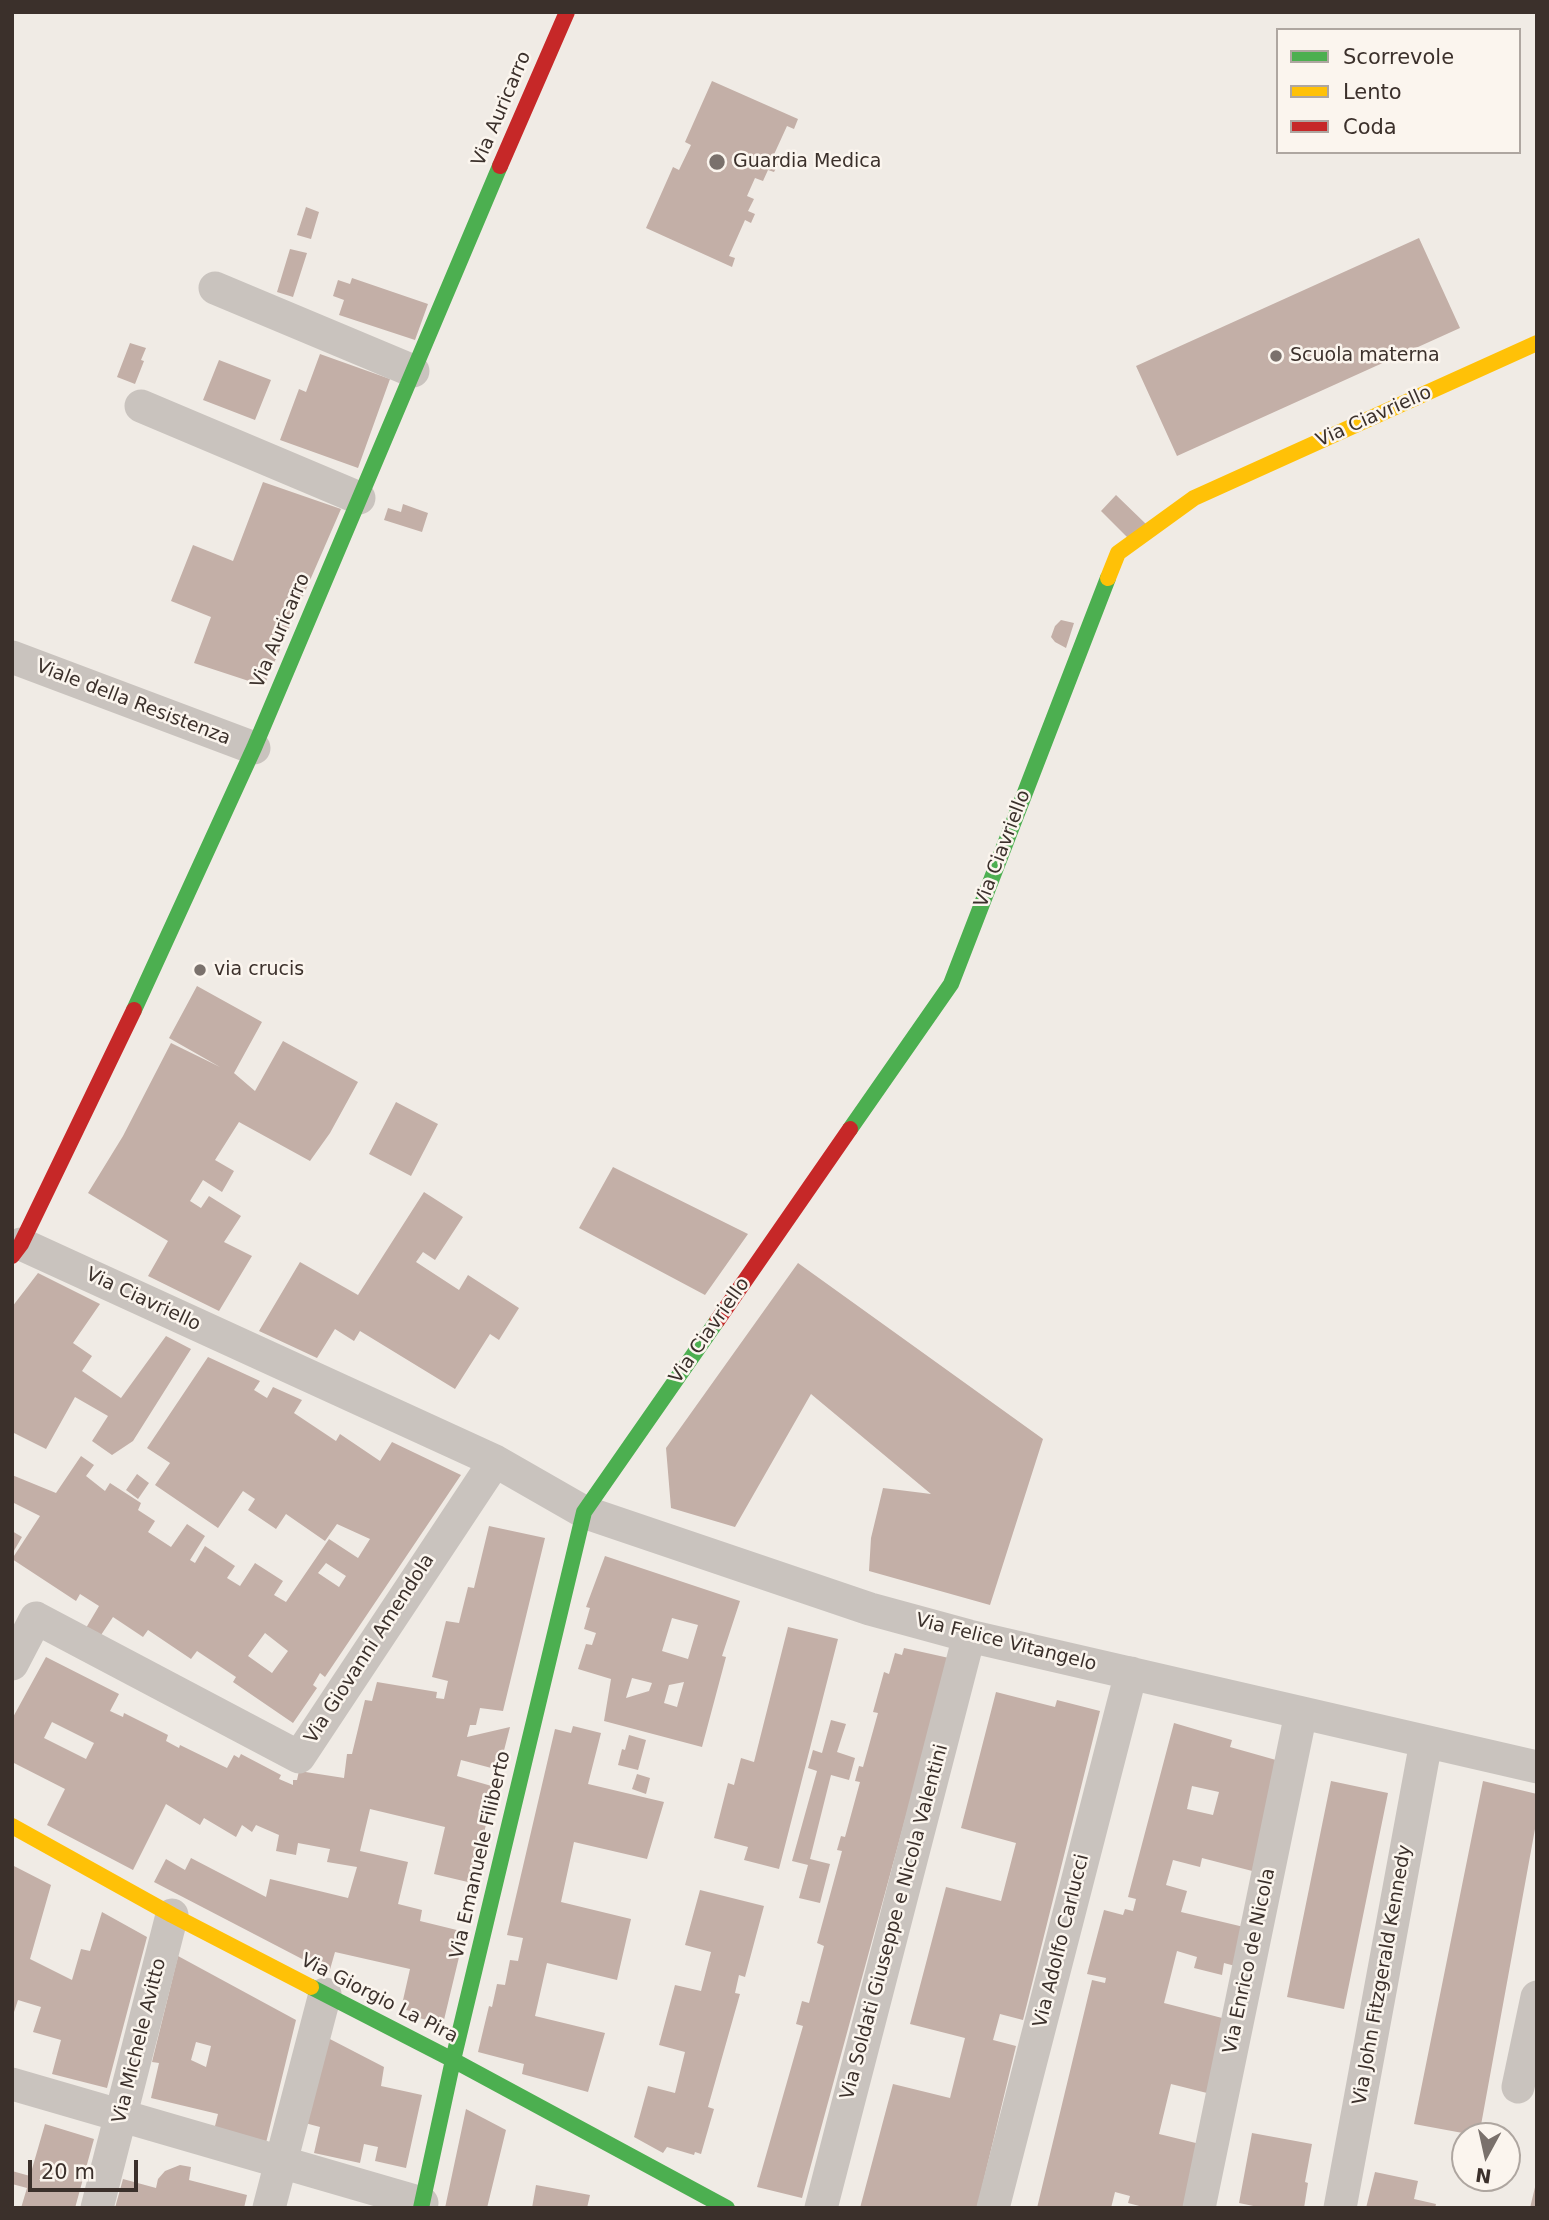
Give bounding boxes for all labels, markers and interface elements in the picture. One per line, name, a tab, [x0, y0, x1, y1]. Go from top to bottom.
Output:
legend	[1276, 28, 1521, 154]
text: Scorrevole	[1343, 45, 1454, 69]
street label: Via Auricarro	[468, 48, 536, 170]
text: Lento	[1343, 80, 1402, 104]
text: Coda	[1343, 115, 1397, 139]
place label: Guardia Medica	[733, 151, 881, 173]
marker: Guardia Medica	[707, 152, 727, 172]
place label: Scuola materna	[1290, 345, 1440, 367]
marker: Scuola materna	[1268, 348, 1284, 364]
street label: Via Ciavriello	[1313, 381, 1435, 453]
street label: Via Auricarro	[247, 570, 315, 692]
street label: Viale della Resistenza	[33, 655, 233, 751]
street label: Via Ciavriello	[970, 787, 1036, 911]
place label: via crucis	[214, 959, 304, 981]
marker: via crucis	[192, 962, 208, 978]
street label: Via Ciavriello	[82, 1263, 204, 1337]
street label: Via Ciavriello	[665, 1274, 755, 1388]
street label: Via Giovanni Amendola	[300, 1550, 440, 1748]
street label: Via Felice Vitangelo	[913, 1610, 1099, 1676]
street label: Via Soldati Giuseppe e Nicola Valentini	[837, 1742, 953, 2102]
street label: Via Emanuele Filiberto	[446, 1749, 516, 1961]
street label: Via John Fitzgerald Kennedy	[1349, 1843, 1417, 2107]
street label: Via Adolfo Carlucci	[1029, 1852, 1095, 2030]
street label: Via Enrico de Nicola	[1219, 1866, 1281, 2056]
street label: Via Giorgio La Pira	[296, 1949, 462, 2049]
street label: Via Michele Avitto	[108, 1956, 172, 2126]
north arrow	[1451, 2122, 1521, 2192]
scale bar	[32, 2146, 142, 2190]
text: 20 m	[41, 2160, 95, 2184]
text: N	[1474, 2164, 1493, 2188]

